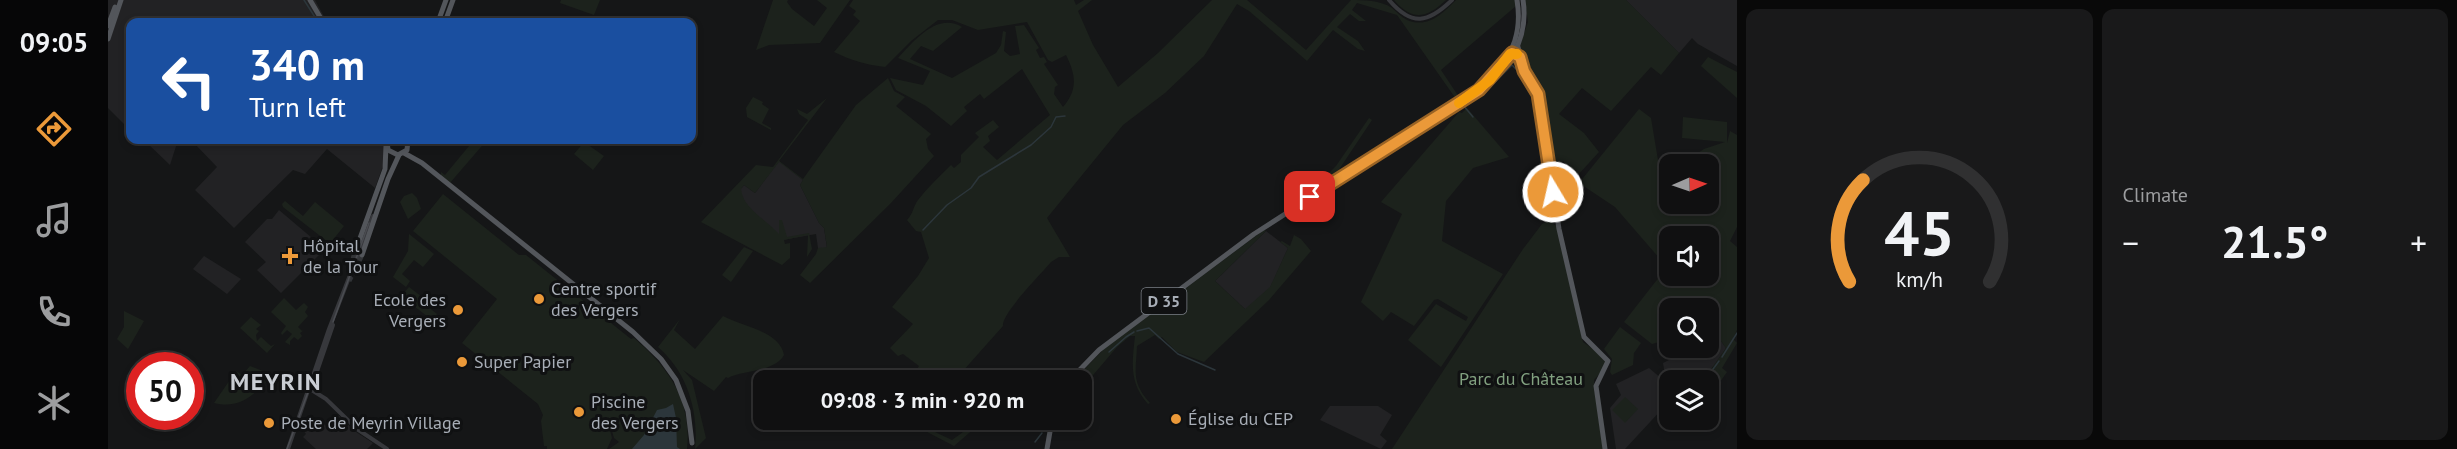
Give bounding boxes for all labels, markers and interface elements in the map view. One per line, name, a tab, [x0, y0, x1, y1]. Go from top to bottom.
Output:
text: 09:05	[20, 25, 88, 59]
text: 340 m	[249, 37, 365, 92]
icon: left	[150, 42, 228, 120]
text: Turn left	[249, 90, 346, 124]
icon: directions	[33, 108, 75, 150]
north arrow	[1659, 154, 1719, 214]
map controls	[1659, 154, 1719, 430]
position arrow	[1521, 160, 1585, 224]
pin	[1284, 171, 1335, 222]
icon: arrive	[1293, 180, 1326, 213]
text: Climate	[2123, 182, 2188, 208]
text: 45	[1884, 192, 1955, 273]
icon: music	[33, 199, 75, 241]
text: 21.5°	[2221, 212, 2328, 270]
text: −	[2123, 221, 2139, 264]
text: +	[2410, 221, 2427, 264]
button: sound	[1659, 226, 1719, 286]
place label: Hôpital de la Tour	[303, 234, 378, 278]
marker: Hôpital de la Tour	[281, 247, 299, 265]
text: km/h	[1896, 265, 1943, 293]
place label: Centre sportif des Vergers	[551, 277, 657, 321]
place label: Ecole des Vergers	[373, 288, 446, 332]
road number: D 35	[1142, 288, 1186, 314]
icon: phone	[33, 291, 75, 333]
marker: Centre sportif des Vergers	[532, 292, 546, 306]
button: search	[1659, 298, 1719, 358]
marker: Ecole des Vergers	[451, 303, 465, 317]
place label: Super Papier	[474, 350, 571, 373]
speed limit sign: 50	[126, 352, 204, 430]
marker: Super Papier	[455, 355, 469, 369]
district label: MEYRIN	[230, 366, 322, 397]
park label: Parc du Château	[1459, 367, 1583, 390]
button: layers	[1659, 370, 1719, 430]
icon: climate	[33, 382, 75, 424]
text: 09:08 · 3 min · 920 m	[821, 386, 1024, 414]
place label: Piscine des Vergers	[591, 390, 679, 434]
marker: Piscine des Vergers	[572, 405, 586, 419]
place label: Église du CEP	[1188, 407, 1293, 430]
place label: Poste de Meyrin Village	[281, 411, 461, 434]
marker: Église du CEP	[1169, 412, 1183, 426]
marker: Poste de Meyrin Village	[262, 416, 276, 430]

